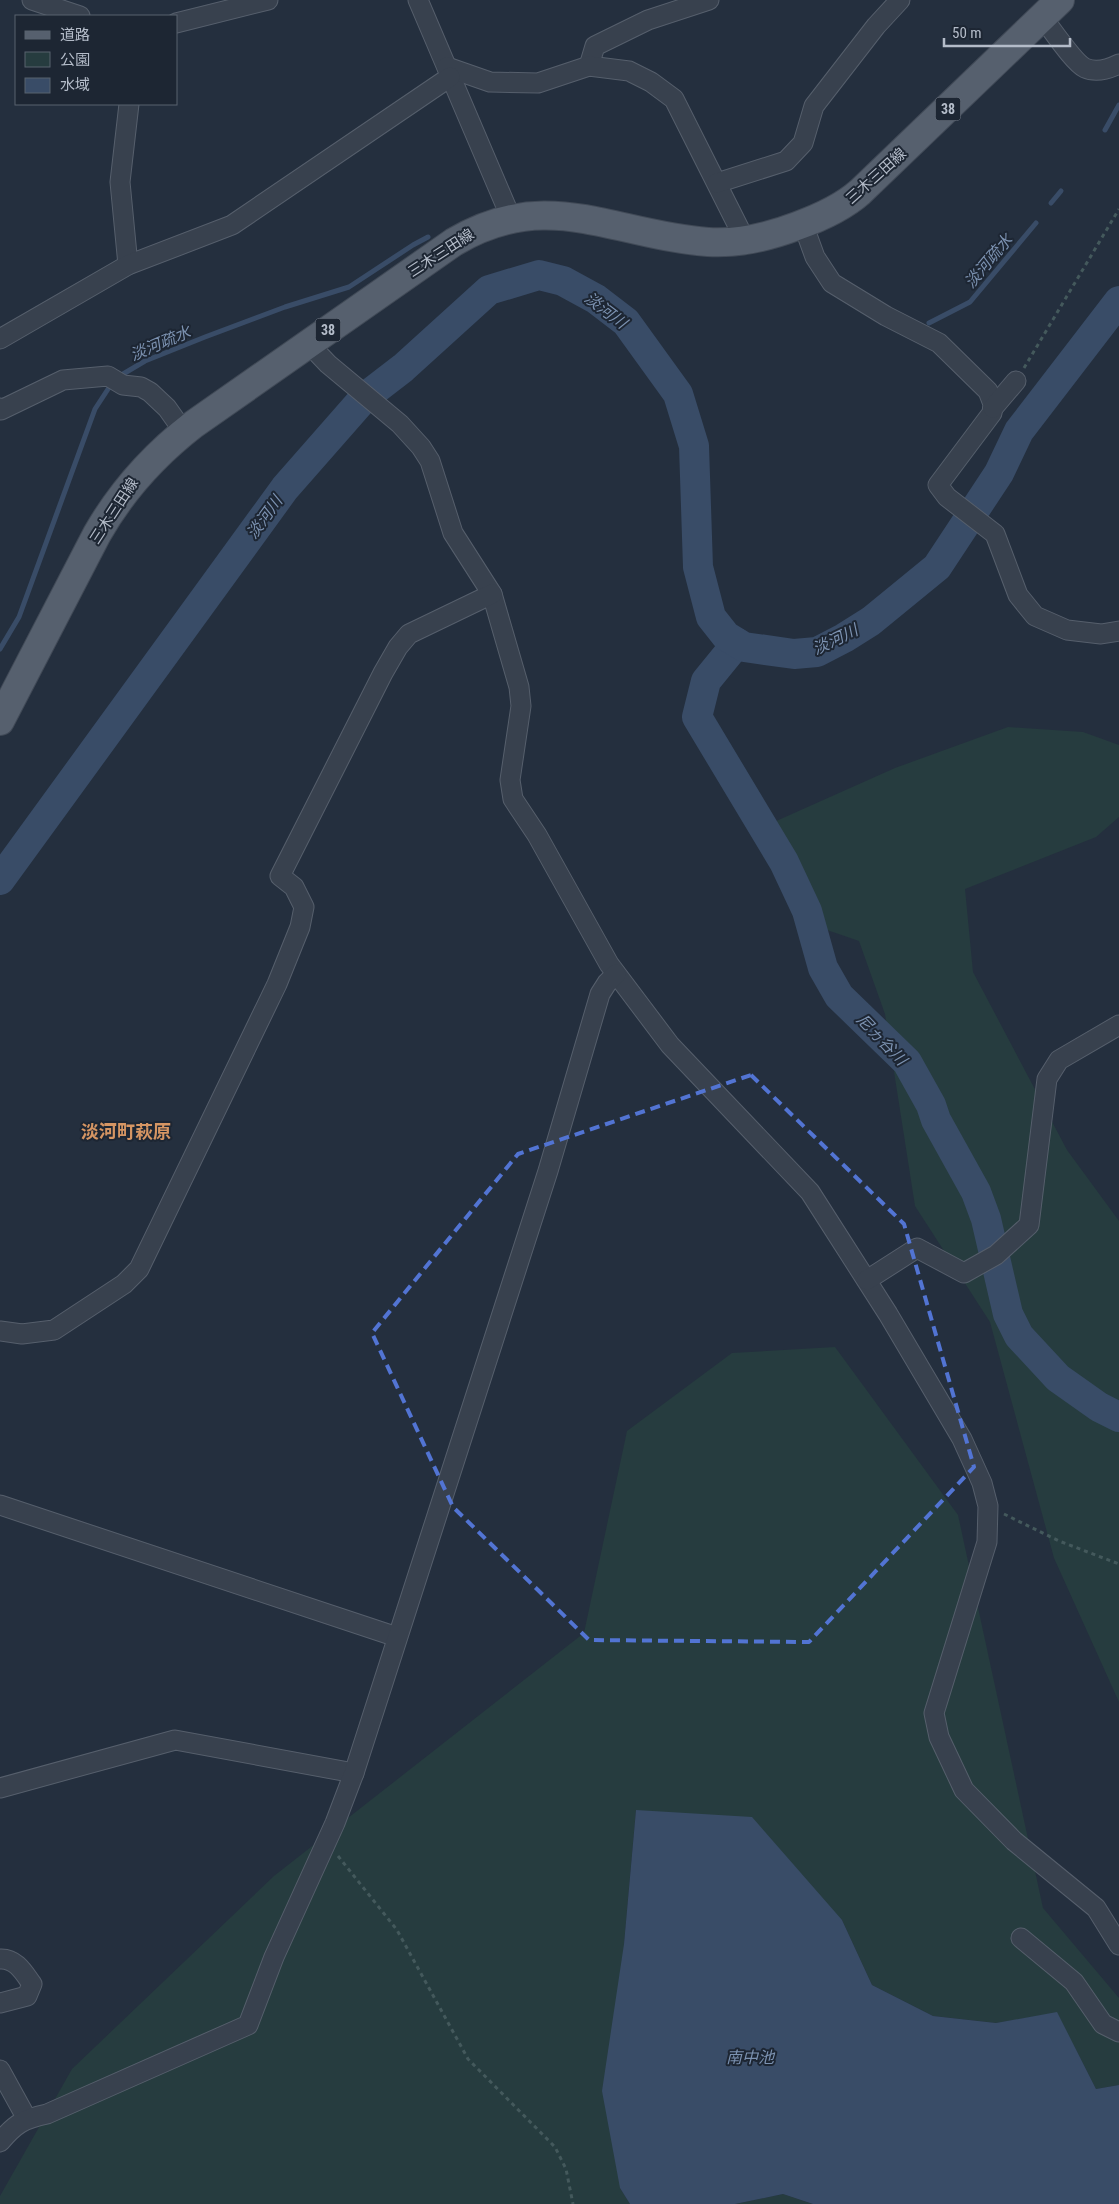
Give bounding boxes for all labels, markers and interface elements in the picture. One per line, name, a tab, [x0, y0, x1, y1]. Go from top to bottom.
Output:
legend	[15, 15, 178, 105]
scale bar	[944, 15, 1070, 47]
text: 50 m	[952, 24, 982, 42]
text: 道路	[60, 26, 90, 44]
text: 公園	[60, 51, 90, 69]
text: 水域	[60, 76, 90, 94]
road number: 38	[936, 98, 960, 120]
street label: 三木三田線	[842, 144, 910, 208]
street label: 三木三田線	[405, 225, 477, 281]
water label: 淡河疏水	[961, 229, 1018, 292]
water label: 淡河川	[581, 288, 632, 334]
road number: 38	[316, 318, 340, 342]
water label: 淡河疏水	[127, 321, 195, 365]
street label: 三木三田線	[86, 475, 142, 547]
water label: 淡河川	[243, 491, 287, 542]
water label: 淡河川	[809, 620, 863, 659]
water label: 尼ヵ谷川	[853, 1010, 912, 1070]
district label: 淡河町萩原	[81, 1121, 171, 1142]
water label: 南中池	[726, 2048, 776, 2067]

